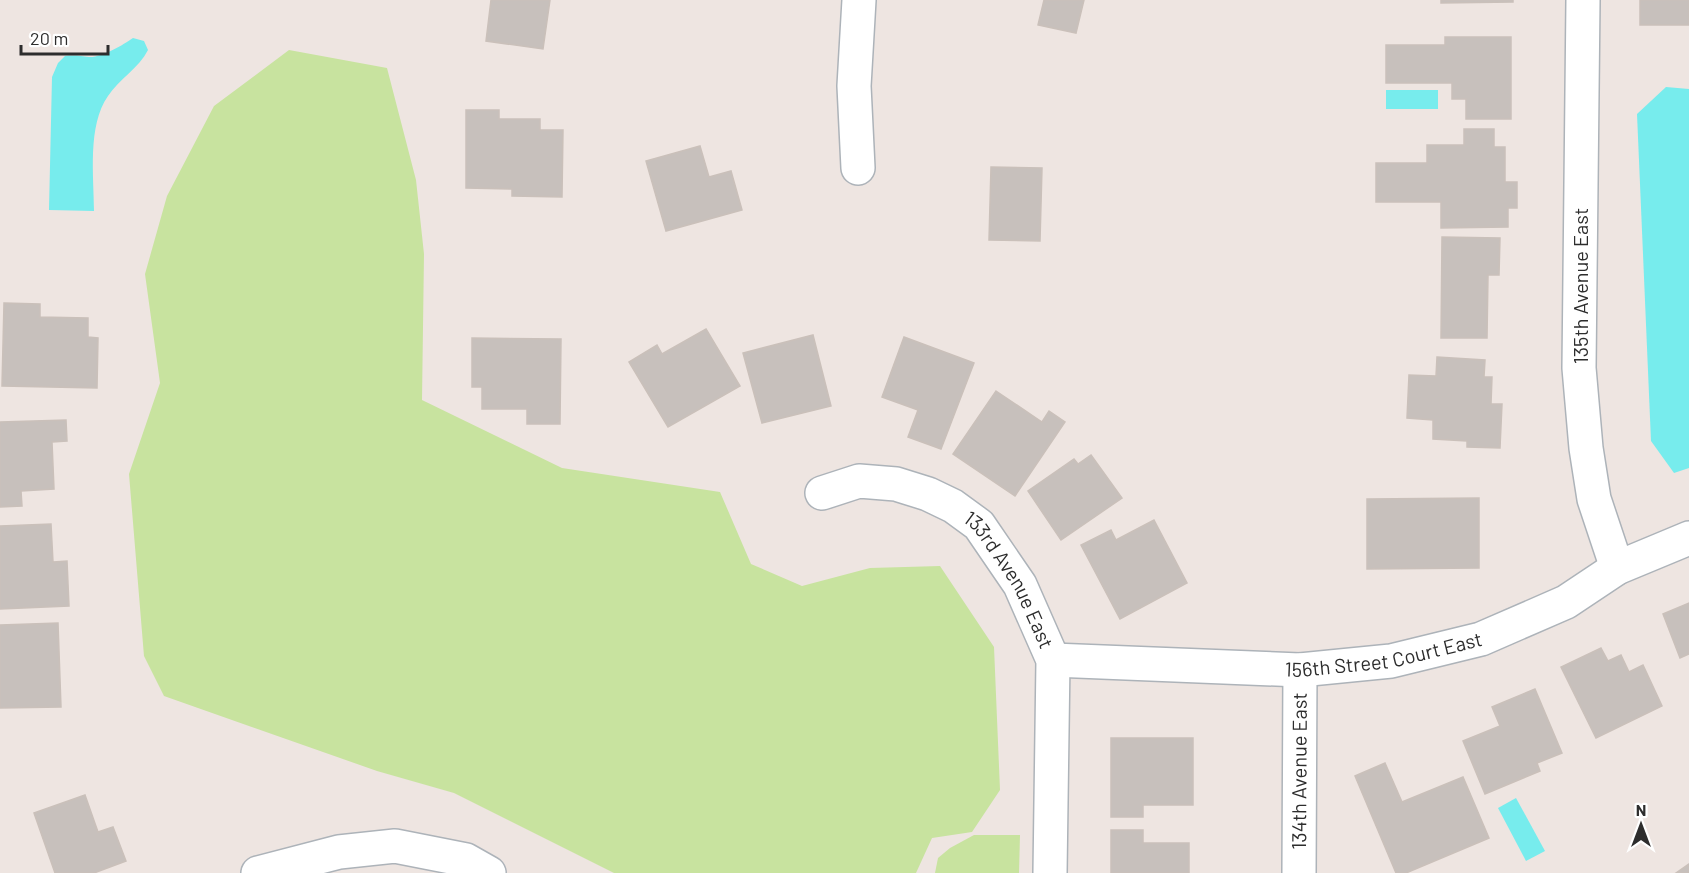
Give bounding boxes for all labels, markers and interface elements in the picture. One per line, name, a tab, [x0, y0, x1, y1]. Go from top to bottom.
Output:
scale bar	[21, 18, 108, 56]
text: 20 m	[30, 27, 68, 49]
street label: 135th Avenue East	[1568, 208, 1592, 364]
street label: 133rd Avenue East	[960, 505, 1059, 652]
street label: 156th Street Court East	[1284, 626, 1484, 681]
street label: 134th Avenue East	[1286, 692, 1311, 850]
north arrow	[1611, 795, 1671, 855]
text: N	[1636, 800, 1646, 819]

